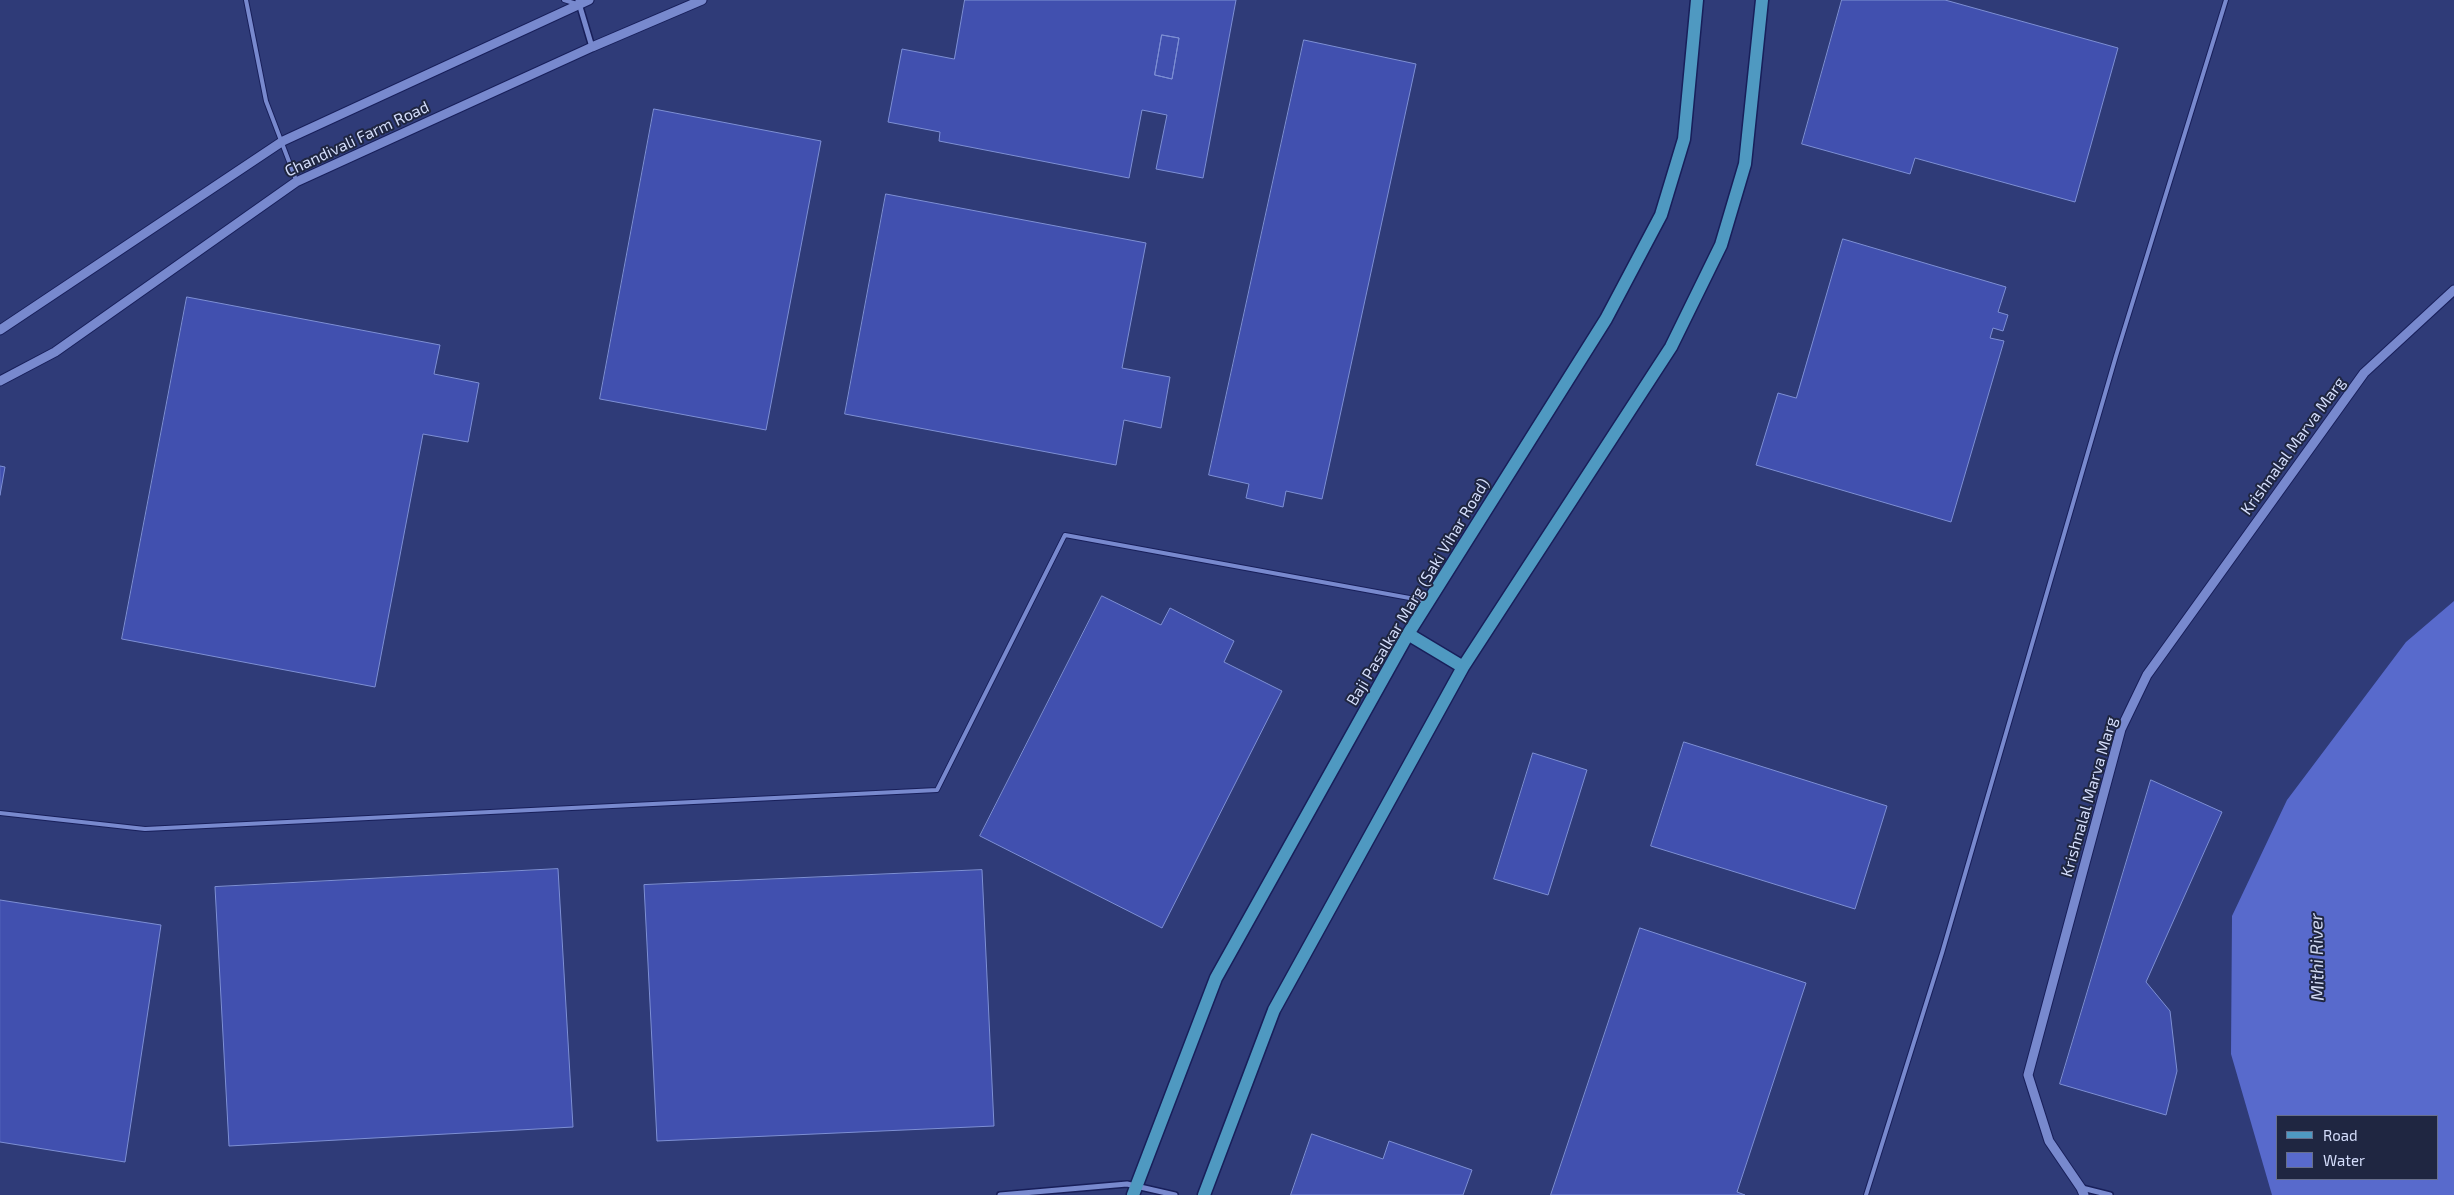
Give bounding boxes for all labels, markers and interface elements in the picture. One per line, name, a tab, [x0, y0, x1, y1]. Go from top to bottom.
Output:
street label: Chandivali Farm Road	[282, 97, 432, 181]
street label: Krishnalal Marva Marg	[2237, 374, 2349, 518]
street label: Baji Pasalkar Marg (Saki Vihar Road)	[1342, 475, 1494, 709]
street label: Krishnalal Marva Marg	[2057, 715, 2121, 879]
water label: Mithi River	[2305, 913, 2329, 1001]
legend	[2276, 1115, 2439, 1180]
text: Road	[2323, 1126, 2358, 1144]
text: Water	[2323, 1151, 2365, 1169]

